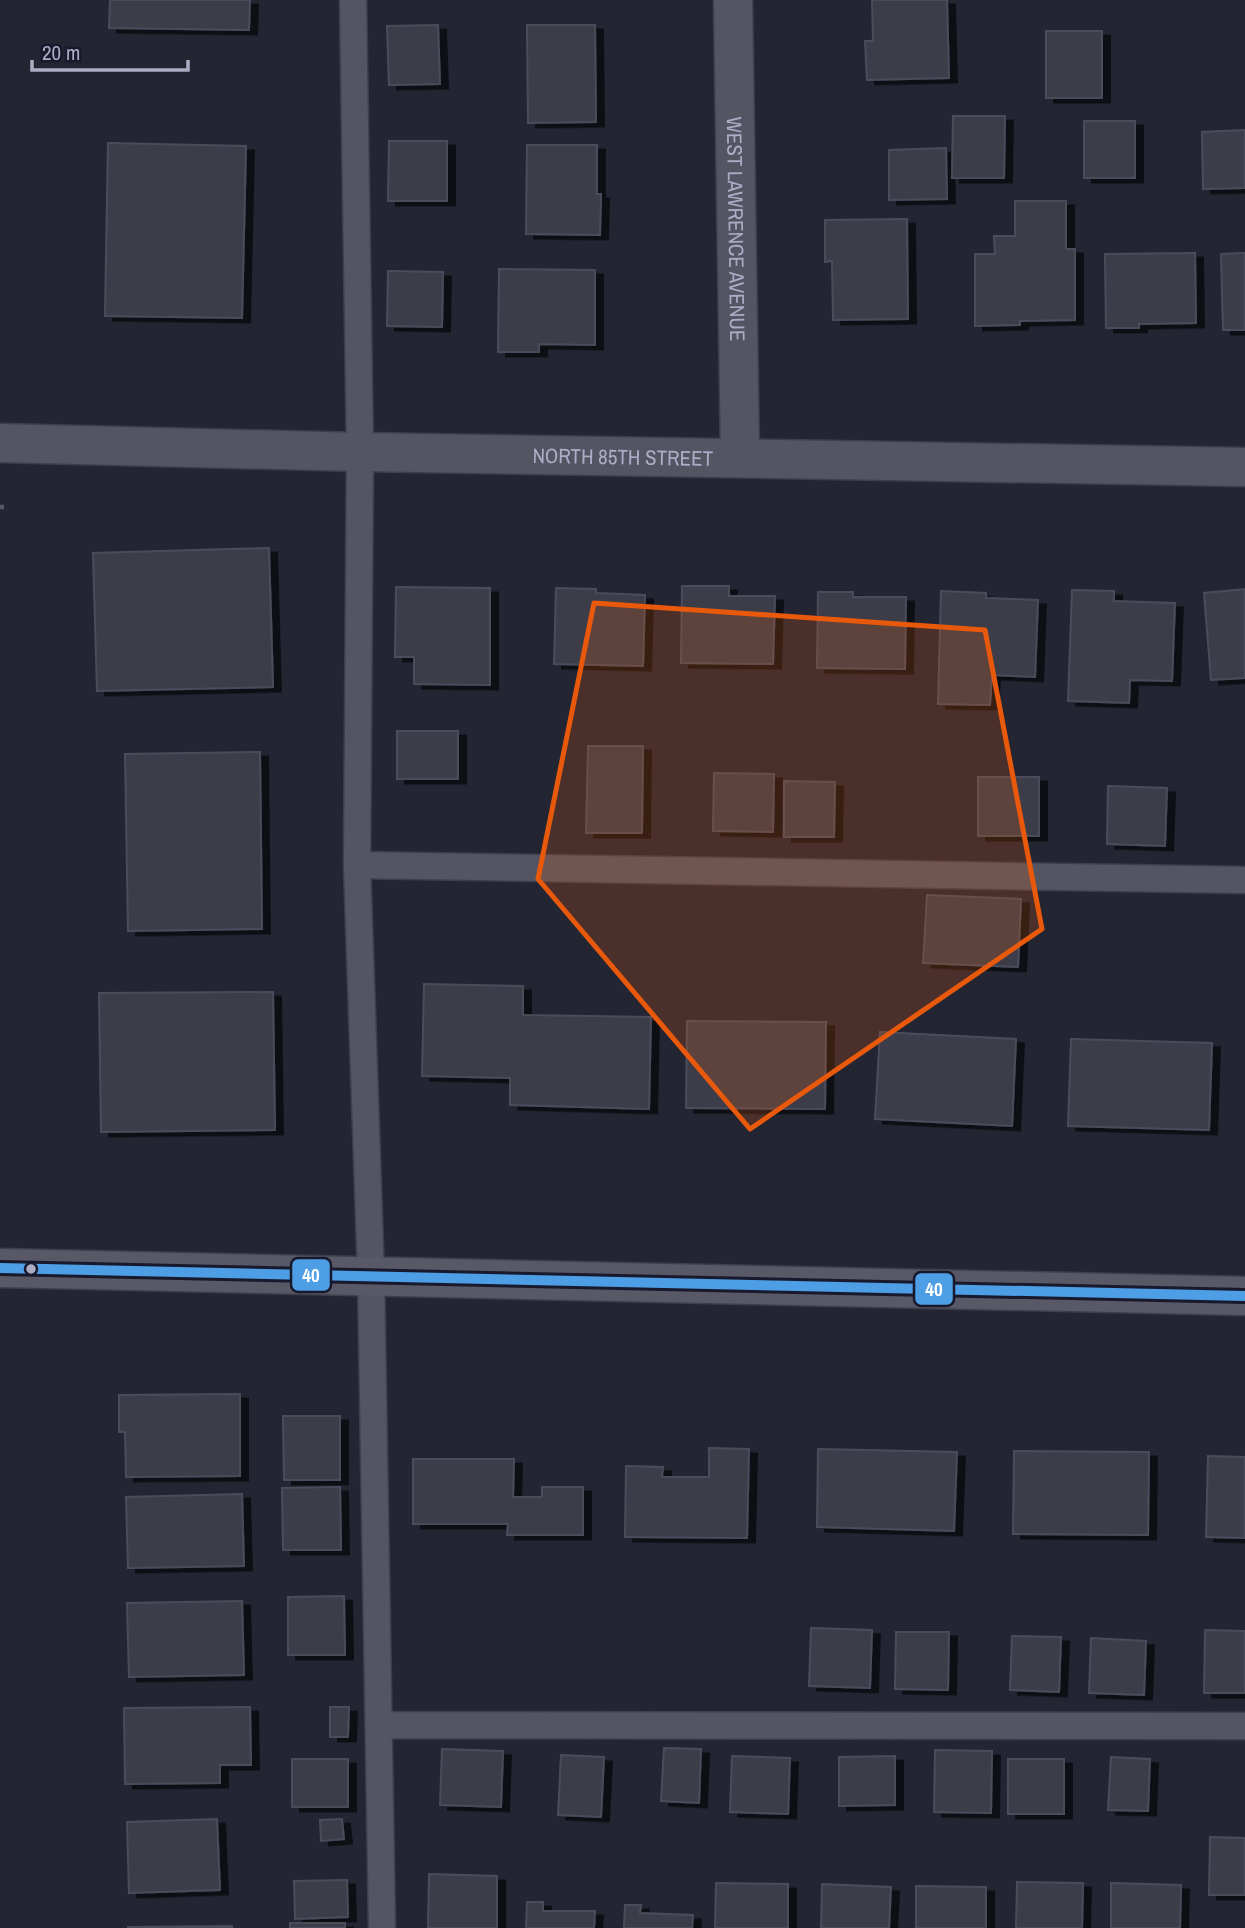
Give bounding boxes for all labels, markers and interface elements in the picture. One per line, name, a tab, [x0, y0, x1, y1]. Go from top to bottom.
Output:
scale bar	[32, 28, 187, 72]
text: 20 m	[42, 38, 80, 67]
street label: WEST LAWRENCE AVENUE	[720, 116, 753, 342]
street label: NORTH 85TH STREET	[532, 440, 714, 472]
line badge: 40	[291, 1258, 331, 1292]
unlabelled marker	[24, 1262, 38, 1276]
text: 40	[302, 1262, 320, 1288]
line badge: 40	[914, 1272, 954, 1306]
text: 40	[925, 1276, 943, 1302]

